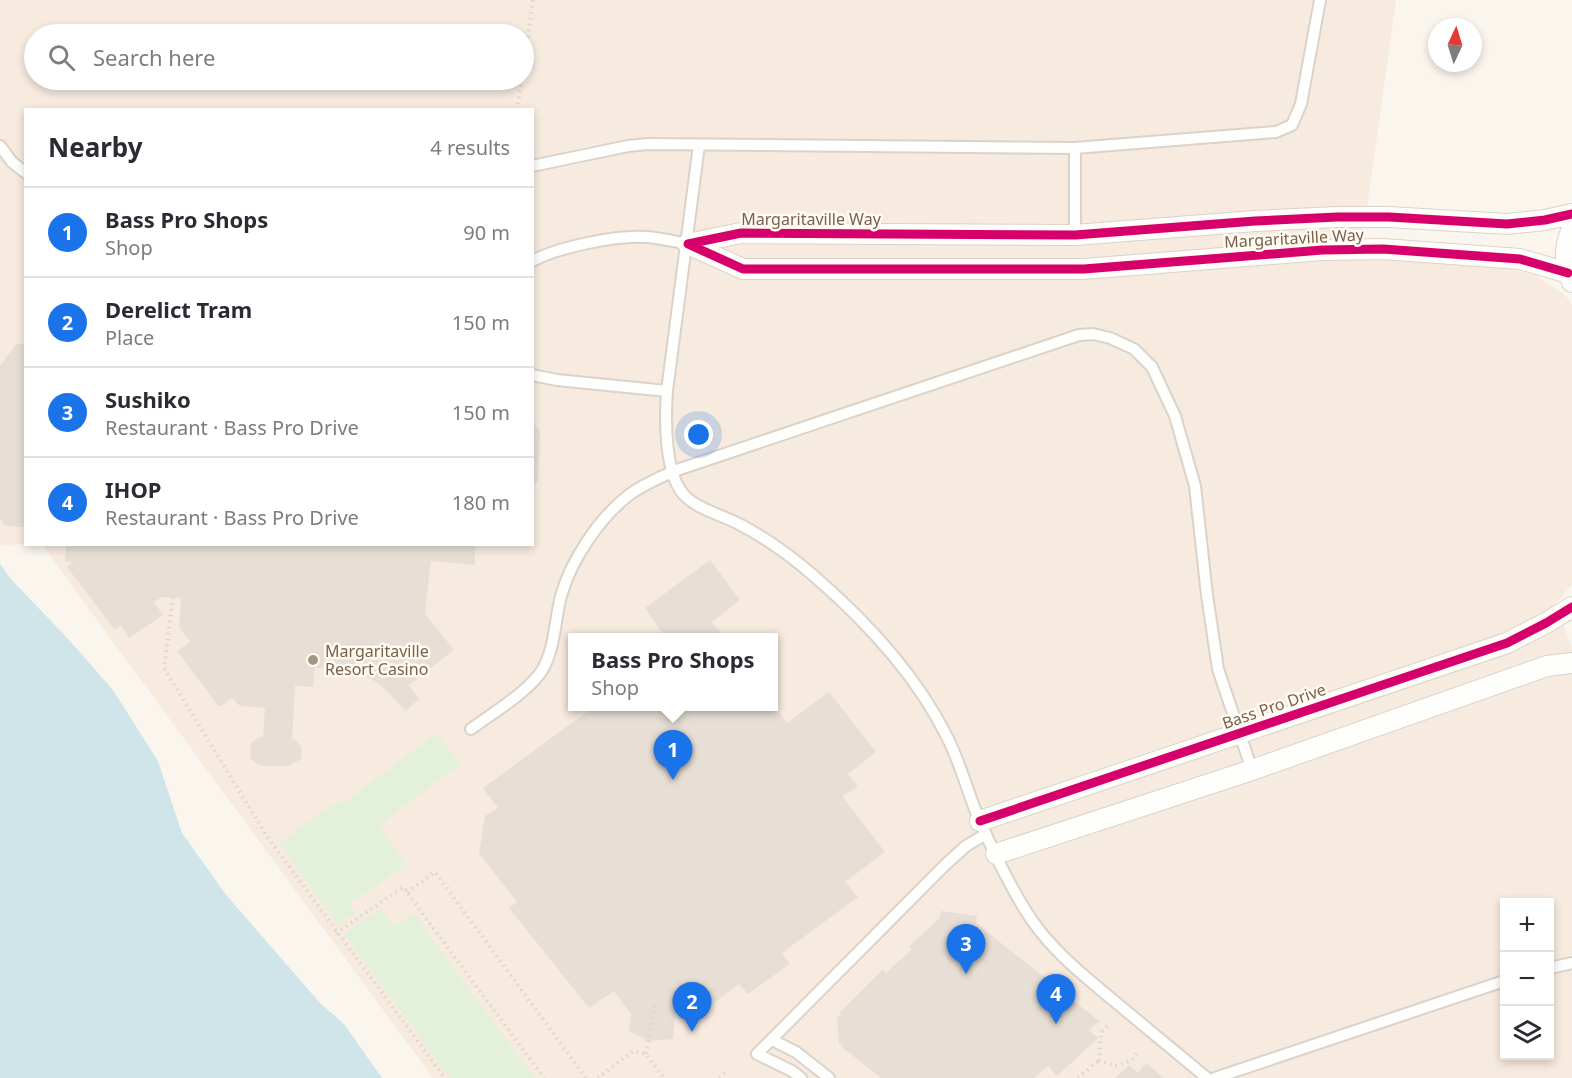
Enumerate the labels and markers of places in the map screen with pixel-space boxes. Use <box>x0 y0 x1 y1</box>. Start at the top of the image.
place label: Margaritaville Resort Casino <box>325 640 429 680</box>
marker: Margaritaville Resort Casino <box>306 653 320 667</box>
pin: 1 <box>654 730 692 780</box>
pin: 3 <box>946 924 986 974</box>
pin: 4 <box>1036 974 1076 1024</box>
pin: 2 <box>672 982 712 1032</box>

